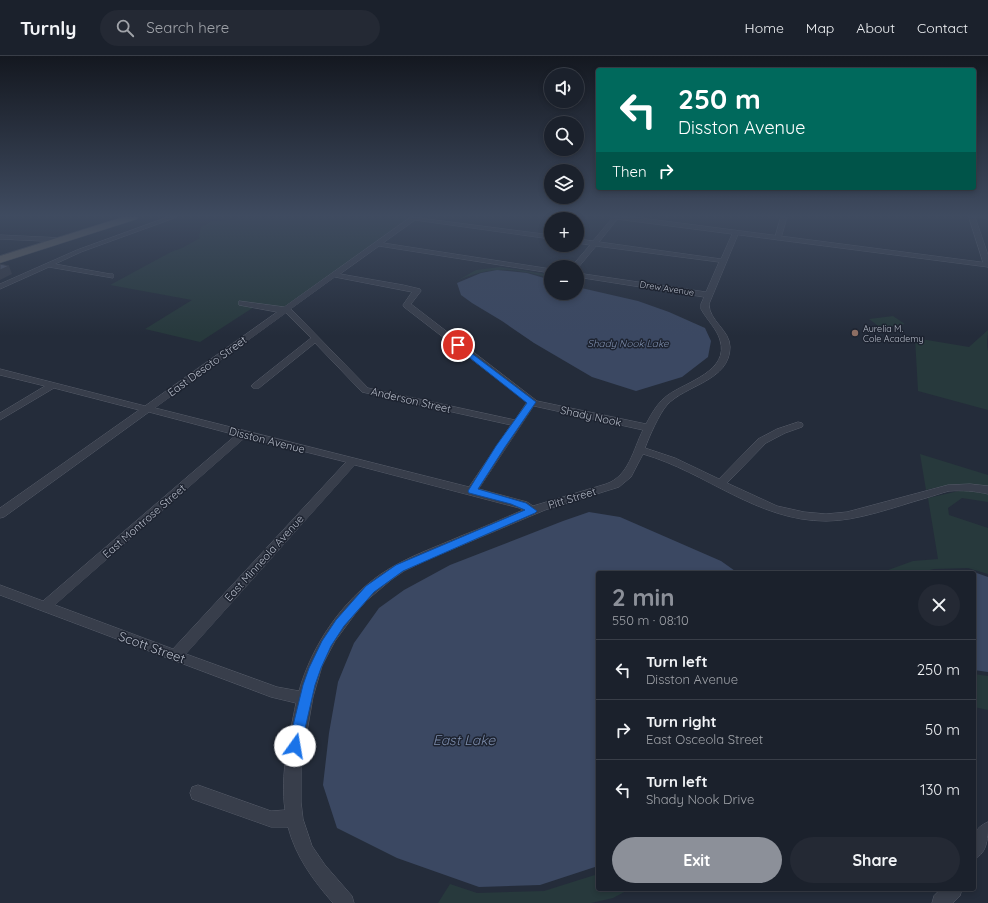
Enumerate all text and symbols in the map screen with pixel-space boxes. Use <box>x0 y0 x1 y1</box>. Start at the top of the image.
search box <box>100 10 380 46</box>
text: Turnly <box>20 16 76 40</box>
icon: search <box>114 17 136 39</box>
text: Search here <box>146 18 229 37</box>
text: Home <box>745 19 784 37</box>
text: Map <box>806 19 834 37</box>
text: About <box>856 19 895 37</box>
text: Contact <box>917 19 968 37</box>
map controls <box>544 68 584 300</box>
button: sound <box>544 68 584 108</box>
text: 250 m <box>678 81 761 116</box>
icon: left <box>612 84 664 136</box>
button: search <box>544 116 584 156</box>
text: Disston Avenue <box>678 116 805 139</box>
icon: right <box>655 160 677 182</box>
text: Then <box>612 162 647 181</box>
button: layers <box>544 164 584 204</box>
button: + <box>544 212 584 252</box>
button: − <box>544 260 584 300</box>
street label: Drew Avenue <box>639 278 695 298</box>
place label: Aurelia M. Cole Academy <box>863 323 924 344</box>
pin <box>441 328 475 362</box>
marker: Aurelia M. Cole Academy <box>850 328 860 338</box>
street label: East Desoto Street <box>165 332 249 399</box>
icon: arrive <box>447 334 469 356</box>
water label: Shady Nook Lake <box>587 337 669 350</box>
street label: Anderson Street <box>370 384 453 416</box>
street label: Shady Nook <box>559 403 623 429</box>
street label: Disston Avenue <box>228 424 306 456</box>
street label: East Montrose Street <box>100 481 189 561</box>
street label: Pitt Street <box>546 484 598 512</box>
street label: East Minneola Avenue <box>221 512 307 604</box>
text: 2 min <box>612 582 674 612</box>
button: close <box>918 584 960 626</box>
text: 550 m · 08:10 <box>612 612 689 628</box>
street label: Scott Street <box>116 628 188 666</box>
text: Turn left <box>646 652 708 671</box>
icon: left <box>612 659 634 681</box>
text: 250 m <box>917 660 960 679</box>
text: Disston Avenue <box>646 671 738 687</box>
text: Turn right <box>646 712 717 731</box>
icon: right <box>612 719 634 741</box>
text: 50 m <box>925 720 960 739</box>
position arrow <box>274 725 316 767</box>
water label: East Lake <box>433 731 496 749</box>
text: East Osceola Street <box>646 731 763 747</box>
text: Turn left <box>646 772 708 791</box>
icon: left <box>612 779 634 801</box>
text: 130 m <box>920 780 960 799</box>
text: Shady Nook Drive <box>646 791 754 807</box>
button: Exit <box>612 837 782 883</box>
button: Share <box>790 837 960 883</box>

